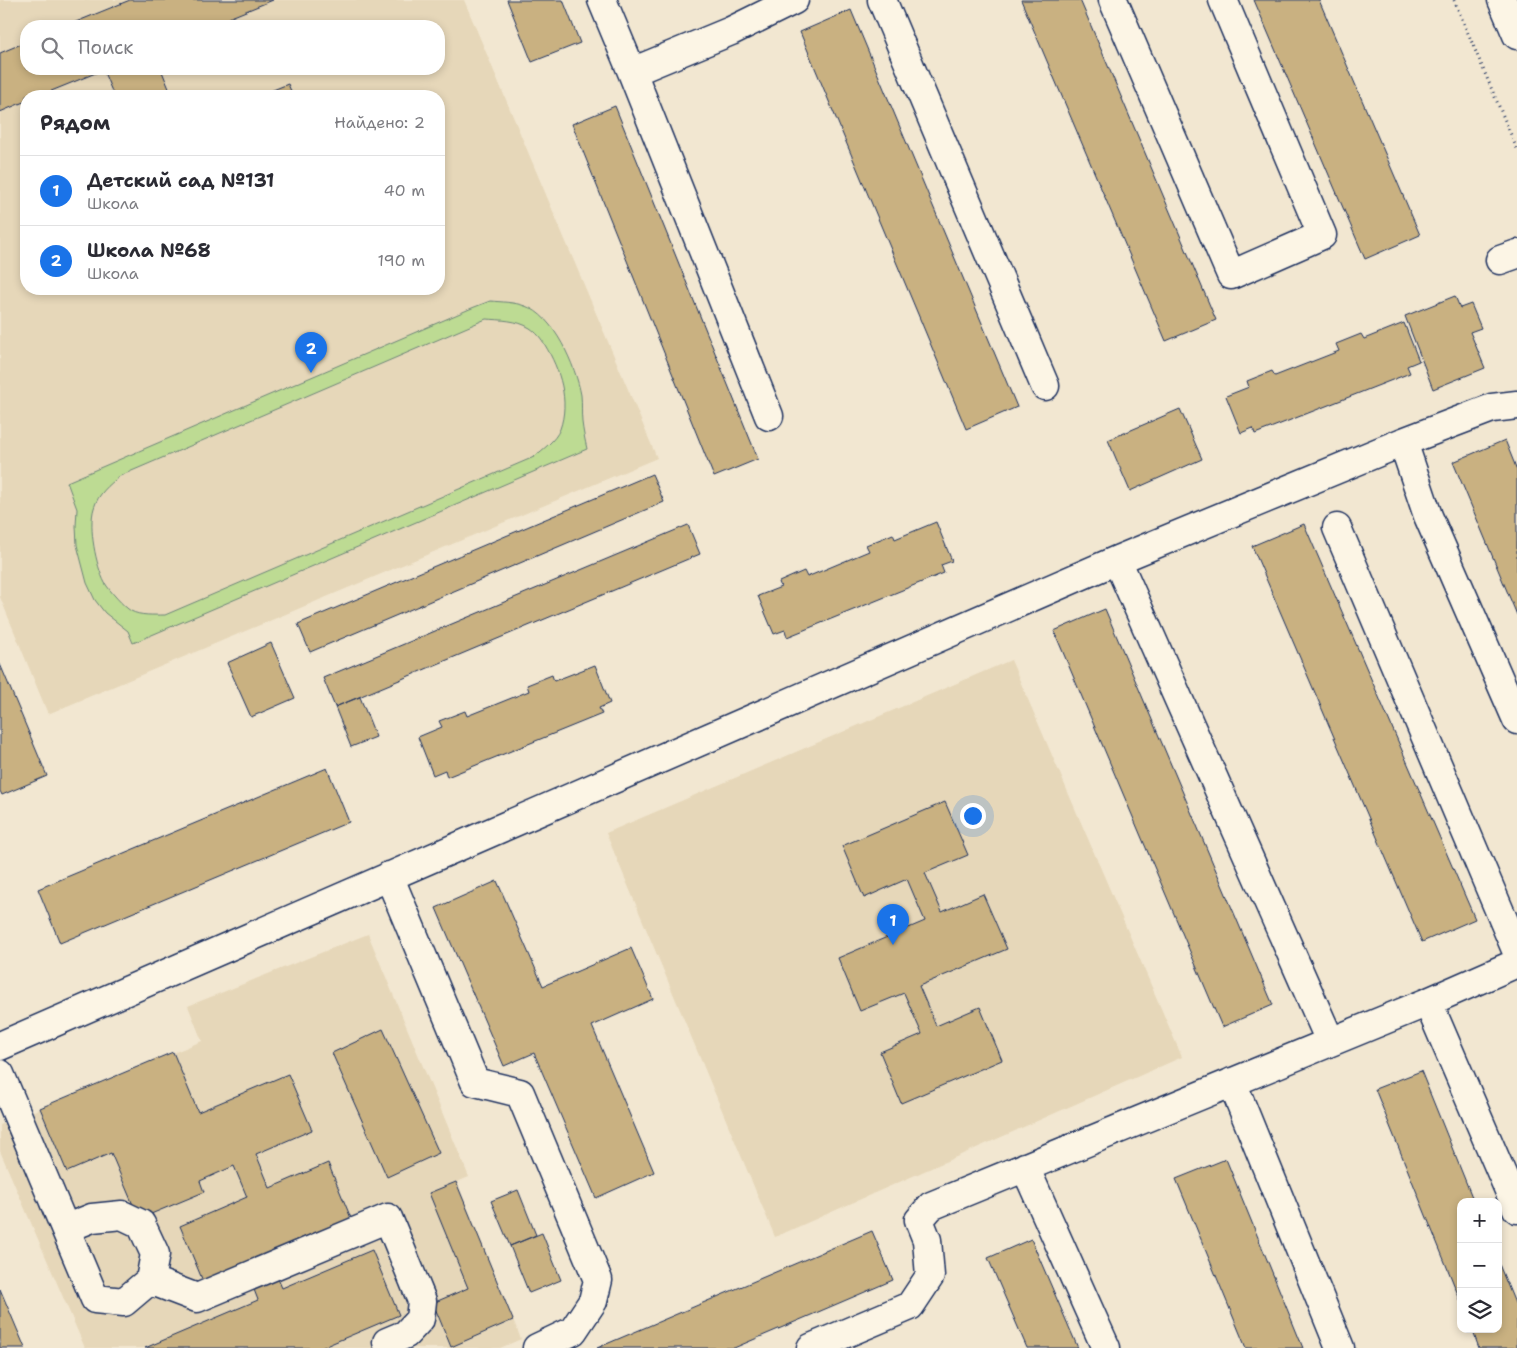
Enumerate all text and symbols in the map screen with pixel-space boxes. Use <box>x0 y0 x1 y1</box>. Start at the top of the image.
search box <box>20 20 445 75</box>
icon: search <box>38 34 66 62</box>
text: Поиск <box>78 35 133 60</box>
text: Рядом <box>40 109 110 137</box>
text: Найдено: 2 <box>334 112 425 133</box>
text: Детский сад №131 <box>87 168 274 193</box>
text: 1 <box>52 180 60 201</box>
text: 40 m <box>383 180 425 201</box>
text: Школа <box>87 193 139 214</box>
text: Школа №68 <box>87 238 211 263</box>
text: 2 <box>50 250 62 271</box>
text: 190 m <box>378 250 425 271</box>
text: Школа <box>87 263 139 284</box>
pin: 2 <box>295 332 327 373</box>
your location <box>960 803 986 829</box>
pin: 1 <box>877 904 909 945</box>
map controls <box>1457 1198 1502 1333</box>
button: + <box>1457 1198 1502 1243</box>
button: − <box>1457 1243 1502 1288</box>
button: layers <box>1457 1288 1502 1333</box>

